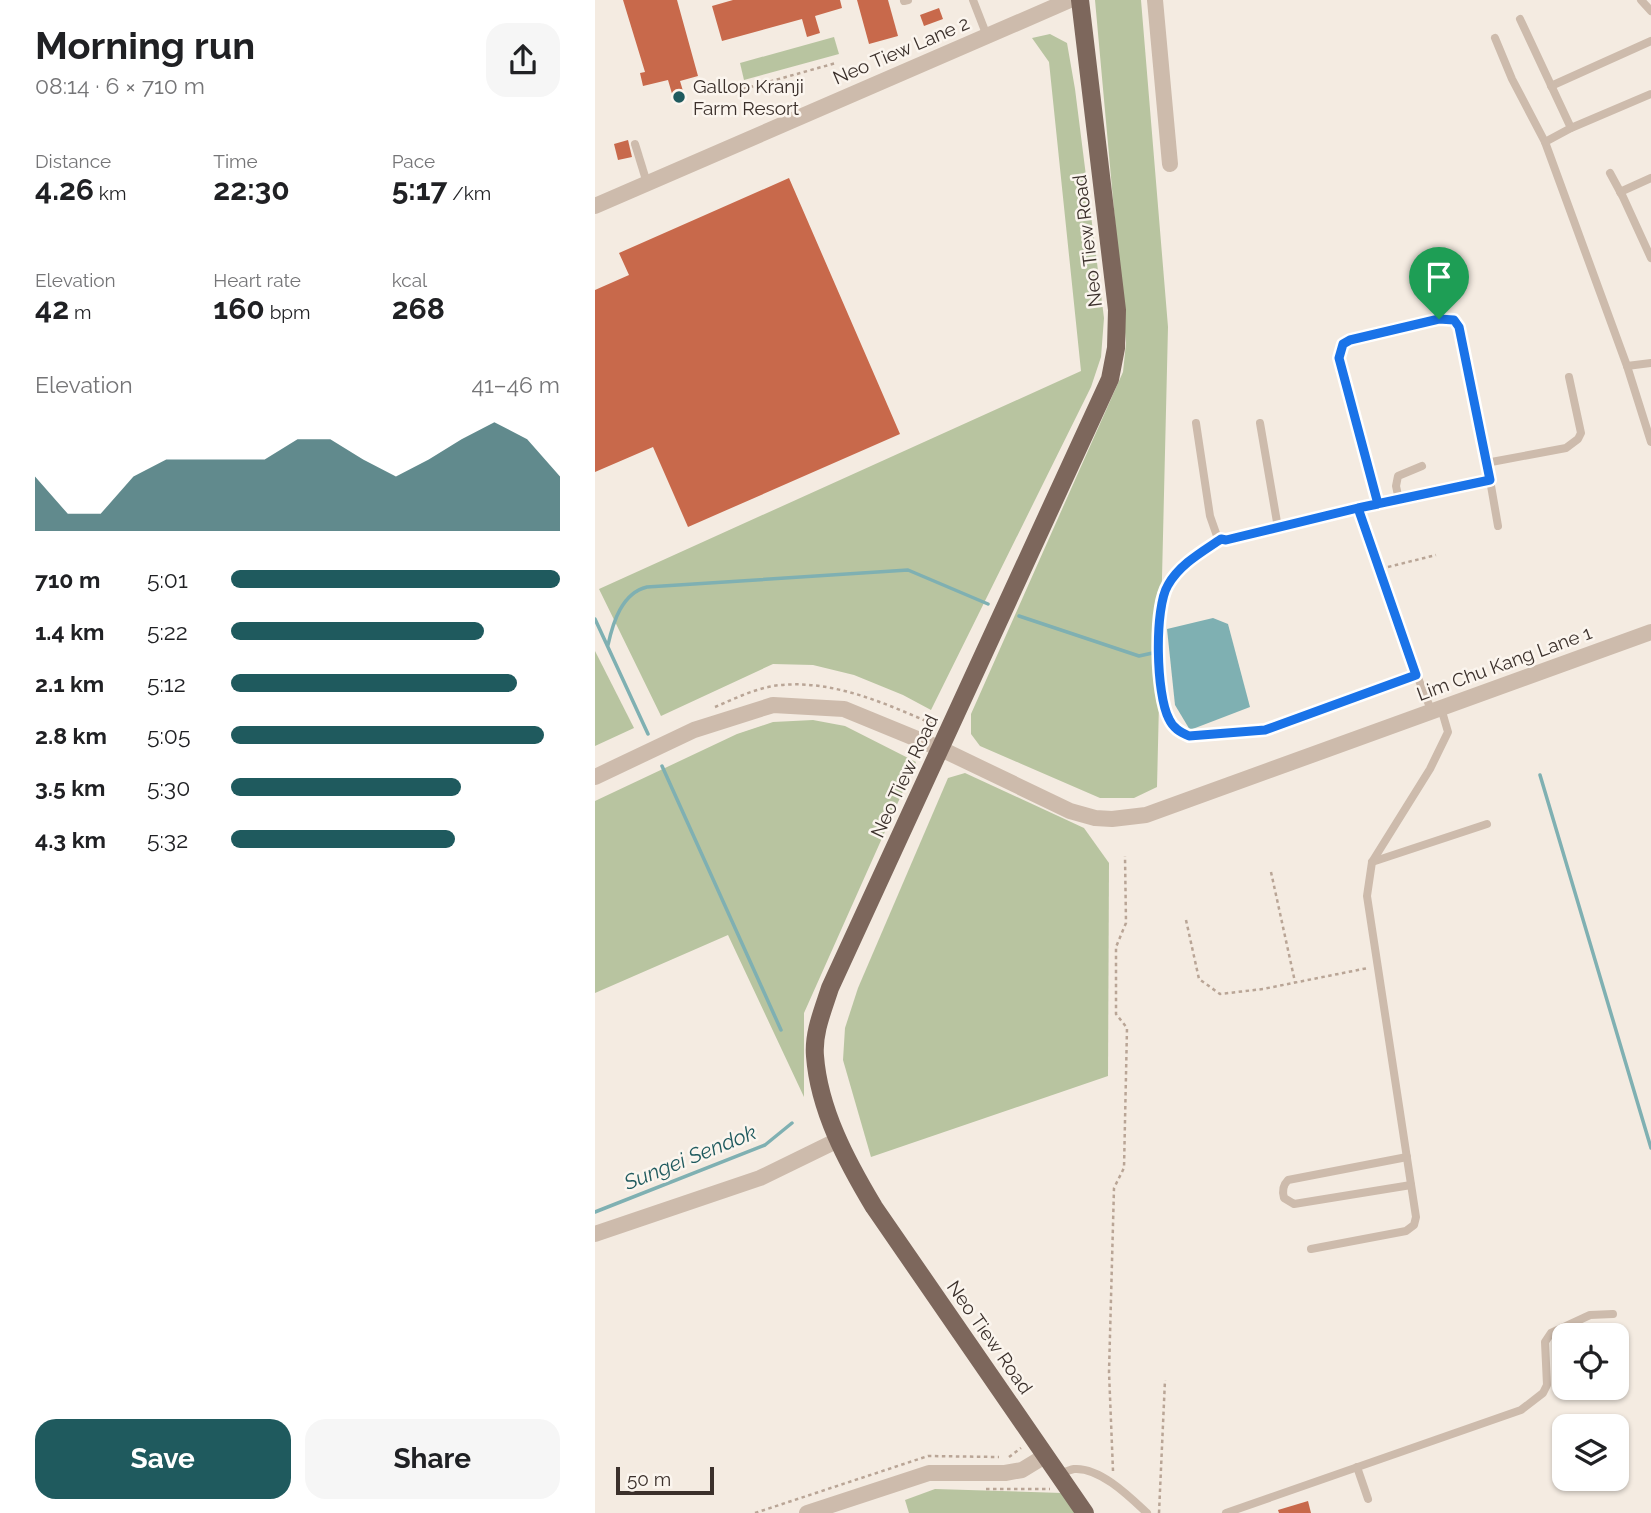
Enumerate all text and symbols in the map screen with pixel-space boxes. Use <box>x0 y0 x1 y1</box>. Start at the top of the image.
street label: Neo Tiew Lane 2 <box>829 11 973 89</box>
text: Morning run <box>35 23 255 68</box>
button: share <box>486 23 560 97</box>
text: 08:14 · 6 × 710 m <box>35 72 205 99</box>
place label: Gallop Kranji Farm Resort <box>693 75 804 119</box>
marker: Gallop Kranji Farm Resort <box>671 89 687 105</box>
text: Distance <box>35 150 111 172</box>
text: Time <box>213 150 258 172</box>
text: Pace <box>392 150 435 172</box>
text: 4.26 <box>35 172 94 207</box>
text: 22:30 <box>213 172 290 207</box>
text: 5:17 <box>392 172 447 207</box>
street label: Neo Tiew Road <box>1068 174 1106 308</box>
text: km <box>94 182 126 204</box>
text: /km <box>447 182 491 204</box>
pin <box>1409 247 1469 319</box>
icon: arrive <box>1420 258 1458 296</box>
text: Elevation <box>35 269 116 291</box>
text: Heart rate <box>213 269 301 291</box>
text: kcal <box>392 269 427 291</box>
text: 42 <box>35 291 69 326</box>
text: 160 <box>213 291 265 326</box>
text: 268 <box>392 291 445 326</box>
text: m <box>69 301 91 323</box>
text: bpm <box>265 301 311 323</box>
text: Elevation <box>35 371 133 398</box>
text: 41–46 m <box>471 371 560 398</box>
text: 710 m <box>35 566 100 593</box>
text: 5:01 <box>147 566 188 593</box>
text: 1.4 km <box>35 618 104 645</box>
text: 5:22 <box>147 618 188 645</box>
street label: Lim Chu Kang Lane 1 <box>1413 621 1595 705</box>
text: 2.1 km <box>35 670 104 697</box>
text: 5:12 <box>147 670 186 697</box>
street label: Neo Tiew Road <box>866 711 942 841</box>
text: 2.8 km <box>35 722 107 749</box>
text: 5:05 <box>147 722 190 749</box>
text: 3.5 km <box>35 774 106 801</box>
text: 5:30 <box>147 774 190 801</box>
text: 4.3 km <box>35 826 106 853</box>
text: 5:32 <box>147 826 188 853</box>
water label: Sungei Sendok <box>619 1119 760 1195</box>
street label: Neo Tiew Road <box>943 1276 1037 1398</box>
map controls <box>1552 1323 1629 1491</box>
button: locate <box>1552 1323 1629 1400</box>
button: layers <box>1552 1414 1629 1491</box>
button: Save <box>35 1419 291 1499</box>
button: Share <box>305 1419 560 1499</box>
scale bar <box>616 1464 714 1496</box>
text: 50 m <box>627 1468 671 1490</box>

